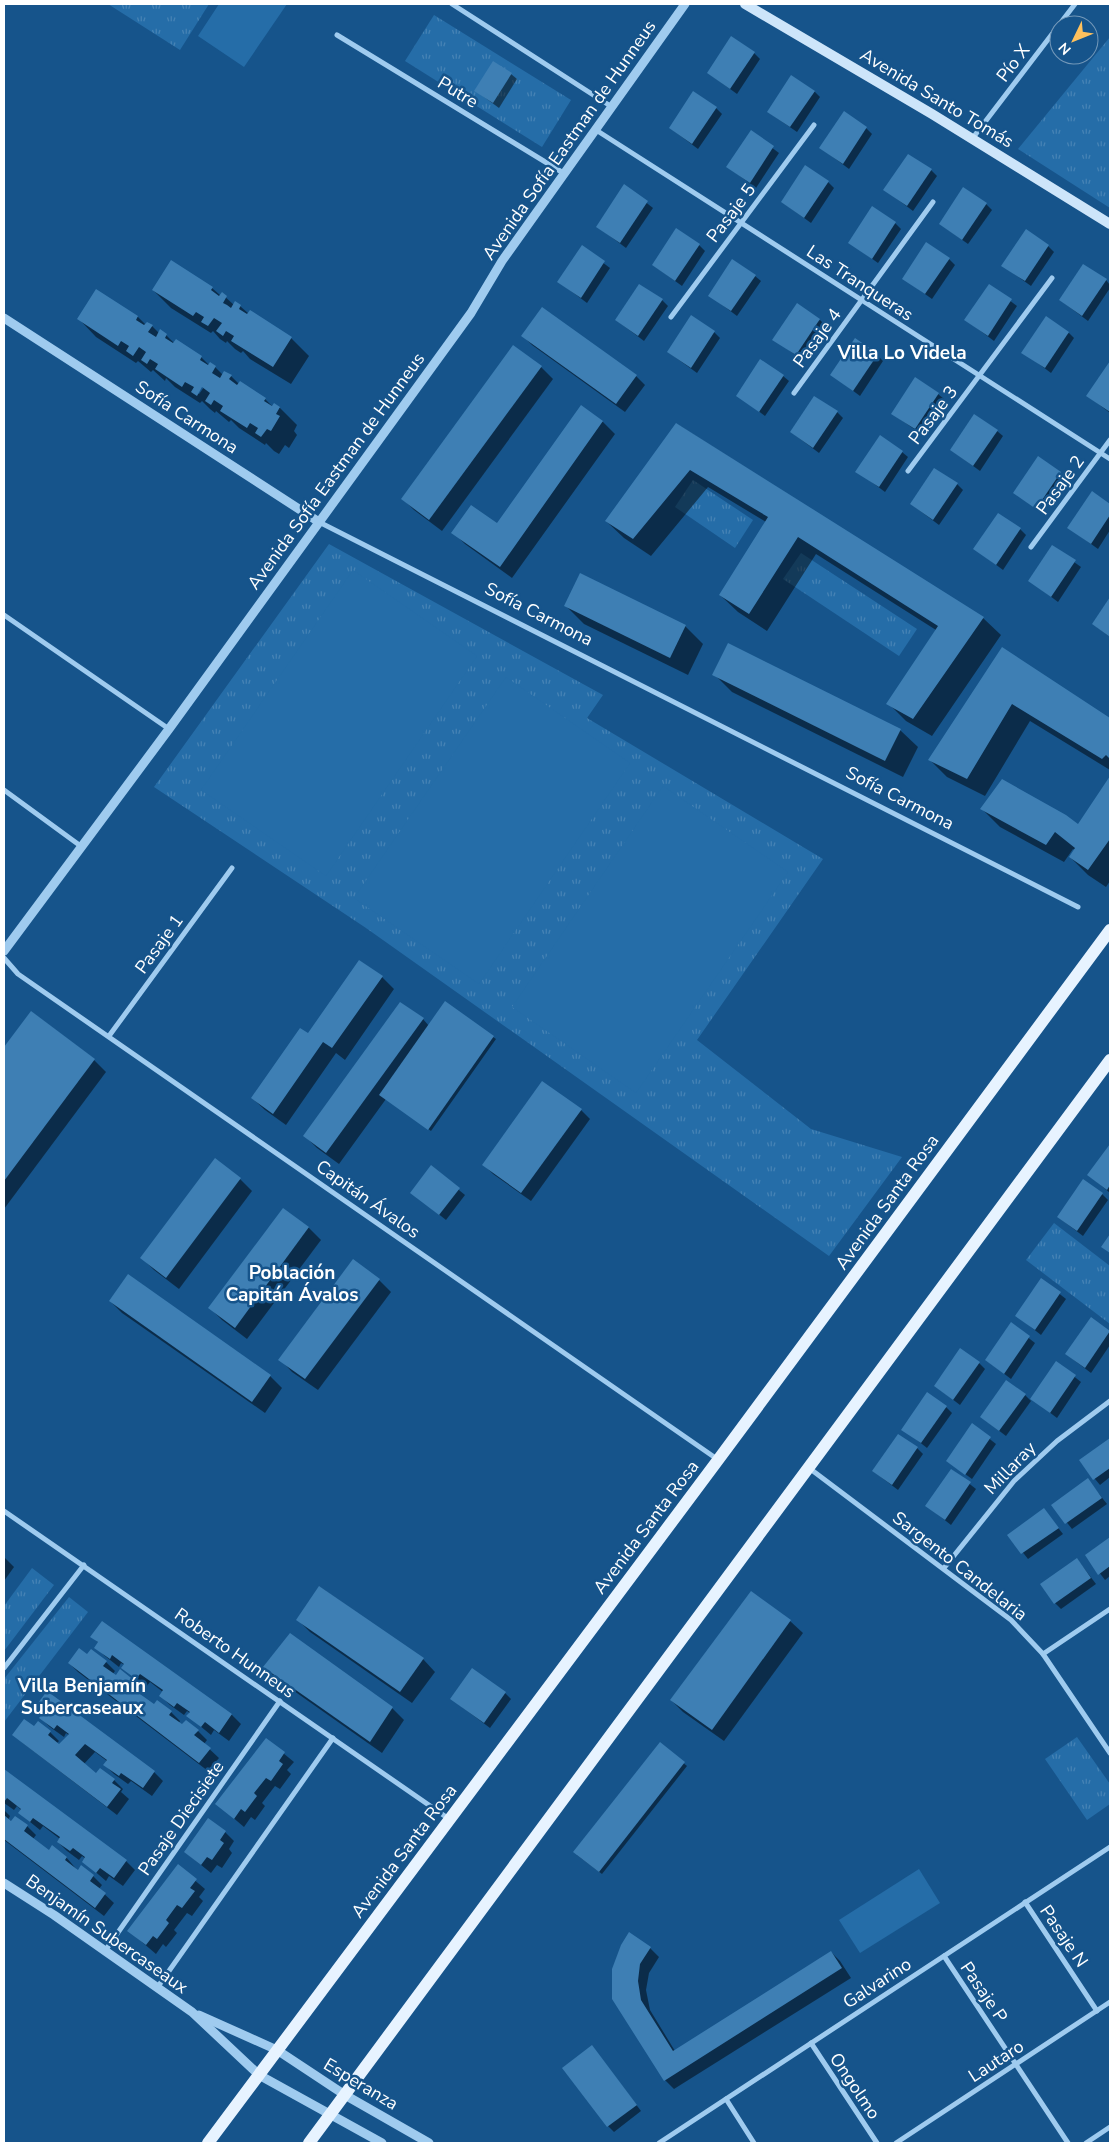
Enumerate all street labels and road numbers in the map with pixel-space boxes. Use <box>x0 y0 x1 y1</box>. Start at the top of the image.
street label: Avenida Sofía Eastman de Hunneus <box>477 15 661 265</box>
street label: Pío X <box>991 39 1035 87</box>
street label: Avenida Santo Tomás <box>856 43 1018 153</box>
street label: Putre <box>433 70 483 114</box>
street label: Pasaje 5 <box>701 179 761 247</box>
street label: Las Tranqueras <box>802 239 918 327</box>
street label: Pasaje 4 <box>787 303 847 373</box>
street label: Avenida Sofía Eastman de Hunneus <box>242 348 430 594</box>
street label: Sofía Carmona <box>131 375 243 459</box>
street label: Pasaje 3 <box>903 381 963 449</box>
street label: Pasaje 2 <box>1030 450 1090 520</box>
street label: Sofía Carmona <box>481 576 597 652</box>
street label: Sofía Carmona <box>842 760 958 836</box>
street label: Pasaje 1 <box>129 909 189 979</box>
street label: Avenida Santa Rosa <box>830 1130 944 1274</box>
street label: Capitán Ávalos <box>311 1154 425 1244</box>
street label: Millaray <box>979 1436 1042 1500</box>
street label: Avenida Santa Rosa <box>588 1455 704 1599</box>
street label: Sargento Candelaria <box>888 1506 1032 1626</box>
street label: Roberto Hunneus <box>170 1602 300 1704</box>
street label: Pasaje Diecisiete <box>132 1756 230 1880</box>
street label: Avenida Santa Rosa <box>346 1779 462 1923</box>
street label: Benjamín Subercaseaux <box>21 1869 193 1999</box>
street label: Pasaje N <box>1034 1900 1094 1972</box>
street label: Galvarino <box>838 1952 916 2014</box>
street label: Pasaje P <box>955 1957 1013 2027</box>
street label: Lautaro <box>964 2034 1028 2088</box>
street label: Ongolmo <box>824 2048 886 2124</box>
street label: Esperanza <box>319 2052 403 2116</box>

